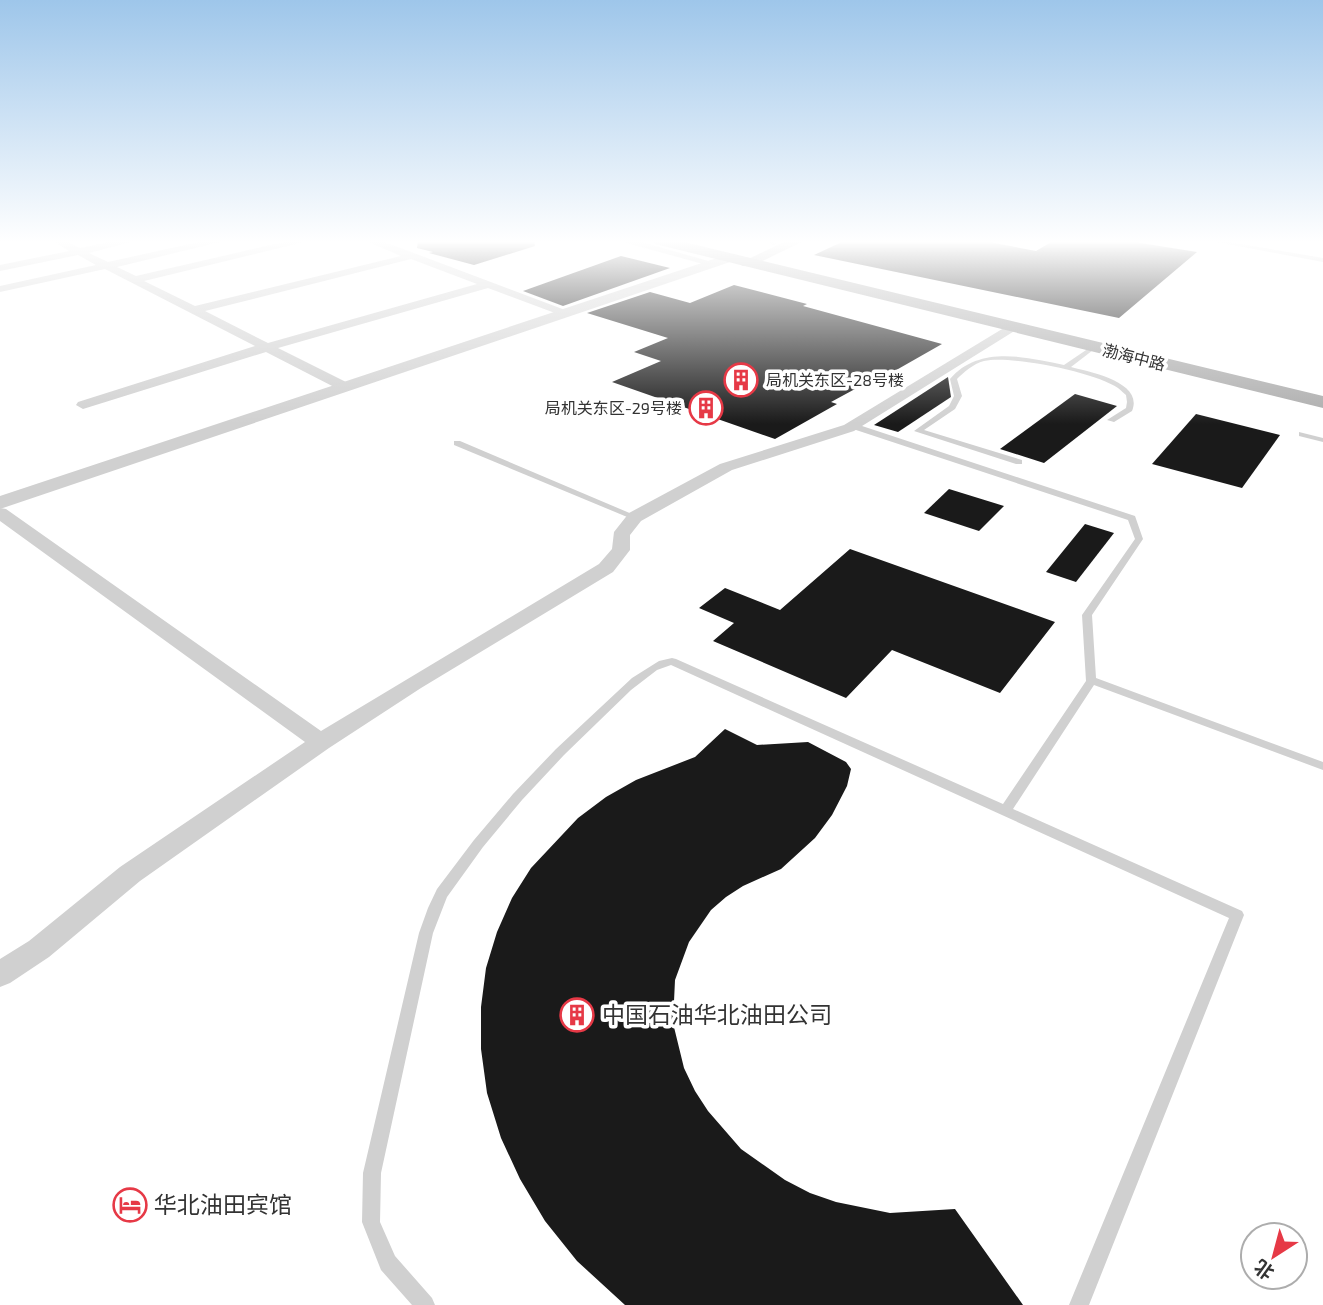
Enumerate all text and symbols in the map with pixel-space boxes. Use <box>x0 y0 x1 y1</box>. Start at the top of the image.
street label: 渤海中路 <box>1101 340 1167 373</box>
building icon: 局机关东区-28号楼 <box>722 361 760 399</box>
place label: 局机关东区-28号楼 <box>766 370 904 389</box>
building icon: 局机关东区-29号楼 <box>687 389 725 427</box>
place label: 局机关东区-29号楼 <box>545 398 682 417</box>
building icon: 中国石油华北油田公司 <box>558 996 596 1034</box>
place label: 中国石油华北油田公司 <box>602 1000 832 1028</box>
hotel icon: 华北油田宾馆 <box>111 1186 149 1224</box>
place label: 华北油田宾馆 <box>154 1190 292 1218</box>
north arrow <box>1239 1221 1309 1291</box>
text: 北 <box>1249 1255 1278 1285</box>

